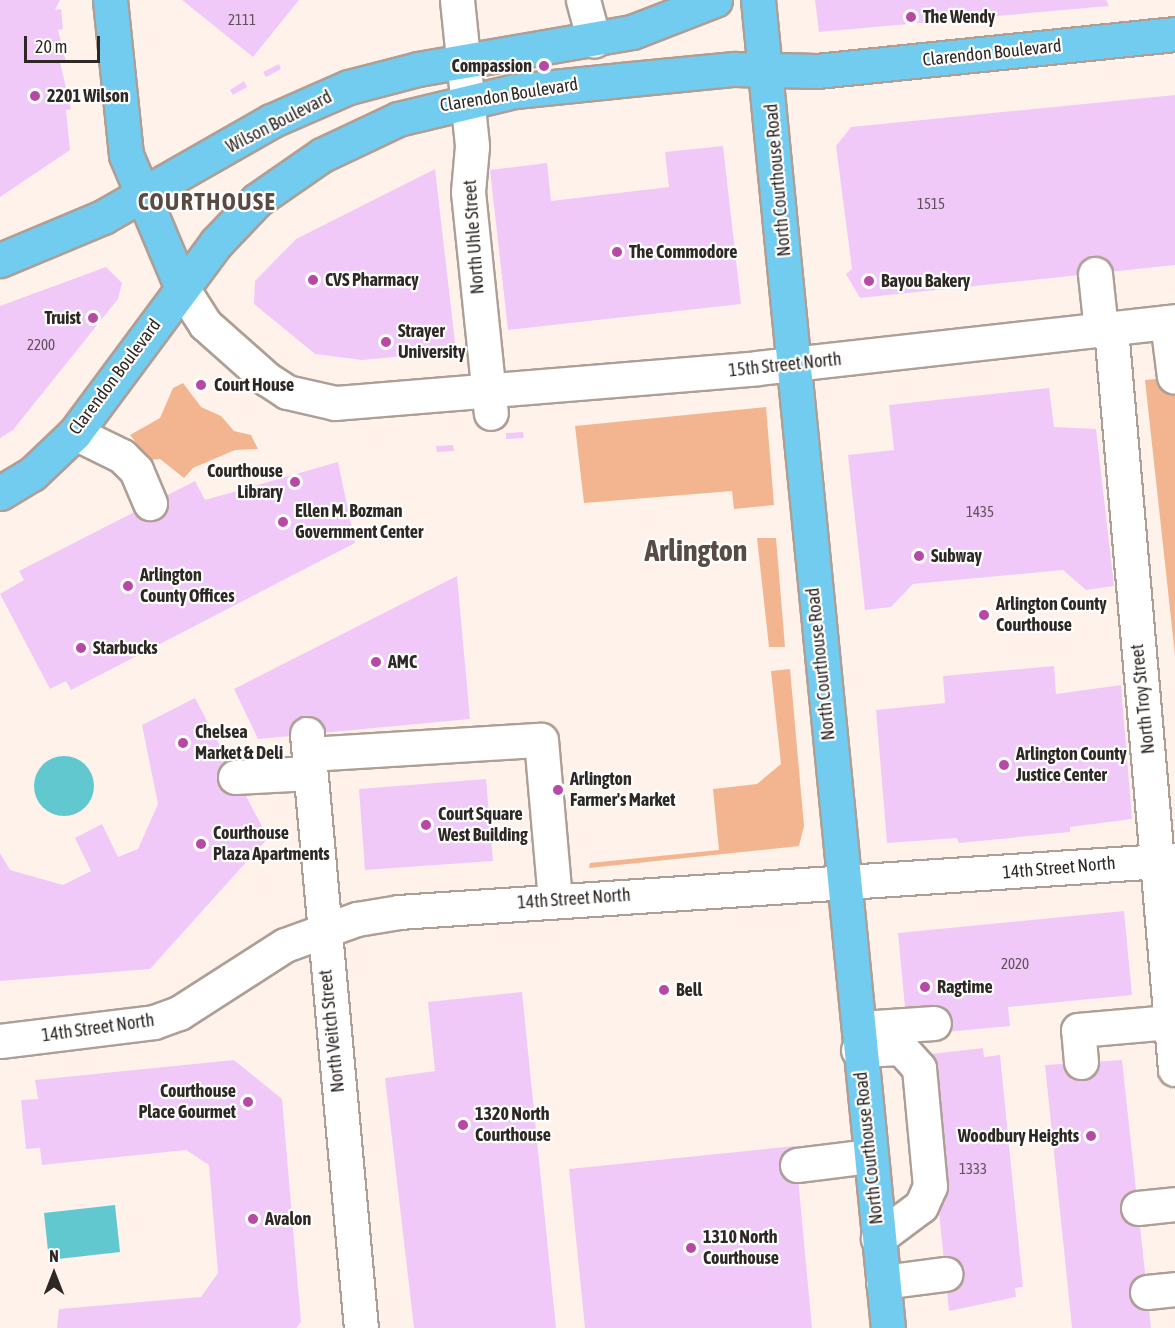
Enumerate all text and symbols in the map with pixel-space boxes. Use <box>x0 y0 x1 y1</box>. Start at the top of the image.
place label: The Wendy <box>923 6 995 28</box>
marker: The Wendy <box>904 10 918 24</box>
house number: 2111 <box>228 11 256 29</box>
scale bar <box>27 24 104 62</box>
street label: Clarendon Boulevard <box>922 35 1062 71</box>
text: 20 m <box>35 36 67 57</box>
place label: Compassion <box>452 55 532 77</box>
marker: Compassion <box>537 59 551 73</box>
street label: Clarendon Boulevard <box>438 73 580 117</box>
place label: 2201 Wilson <box>47 85 129 107</box>
street label: Wilson Boulevard <box>223 86 335 158</box>
marker: 2201 Wilson <box>28 89 42 103</box>
street label: North Courthouse Road <box>761 103 795 257</box>
street label: North Uhle Street <box>459 179 489 295</box>
district label: COURTHOUSE <box>138 188 276 216</box>
house number: 1515 <box>917 195 945 213</box>
place label: The Commodore <box>629 241 737 263</box>
marker: The Commodore <box>610 245 624 259</box>
place label: CVS Pharmacy <box>325 269 419 291</box>
place label: Bayou Bakery <box>881 270 970 292</box>
marker: CVS Pharmacy <box>306 273 320 287</box>
marker: Bayou Bakery <box>862 274 876 288</box>
place label: Truist <box>44 307 81 329</box>
marker: Truist <box>86 311 100 325</box>
street label: Clarendon Boulevard <box>64 315 166 439</box>
place label: Strayer University <box>398 321 465 364</box>
marker: Strayer University <box>379 335 393 349</box>
house number: 2200 <box>27 336 55 354</box>
street label: 15th Street North <box>727 348 843 382</box>
place label: Court House <box>214 374 294 396</box>
marker: Court House <box>192 376 210 394</box>
place label: Courthouse Library <box>207 461 283 504</box>
marker: Courthouse Library <box>288 475 302 489</box>
place label: Ellen M. Bozman Government Center <box>295 501 423 544</box>
house number: 1435 <box>966 503 994 521</box>
marker: Ellen M. Bozman Government Center <box>276 515 290 529</box>
district label: Arlington <box>645 532 747 568</box>
place label: Subway <box>931 545 982 567</box>
marker: Subway <box>912 549 926 563</box>
place label: Arlington County Offices <box>140 565 235 608</box>
marker: Arlington County Offices <box>121 579 135 593</box>
street label: North Courthouse Road <box>802 587 840 741</box>
place label: Arlington County Courthouse <box>996 594 1107 636</box>
marker: Arlington County Courthouse <box>977 608 991 622</box>
place label: Starbucks <box>93 637 158 659</box>
marker: Starbucks <box>74 641 88 655</box>
street label: North Troy Street <box>1126 643 1160 755</box>
place label: AMC <box>388 651 417 673</box>
marker: AMC <box>369 655 383 669</box>
place label: Chelsea Market & Deli <box>195 722 283 764</box>
marker: Chelsea Market & Deli <box>176 736 190 750</box>
place label: Arlington County Justice Center <box>1016 744 1127 786</box>
marker: Arlington County Justice Center <box>997 758 1011 772</box>
place label: Arlington Farmer's Market <box>570 769 675 812</box>
marker: Arlington Farmer's Market <box>551 783 565 797</box>
place label: Court Square West Building <box>438 804 528 846</box>
marker: Court Square West Building <box>419 818 433 832</box>
place label: Courthouse Plaza Apartments <box>213 823 330 866</box>
marker: Courthouse Plaza Apartments <box>194 837 208 851</box>
street label: 14th Street North <box>1002 852 1116 884</box>
street label: 14th Street North <box>517 884 631 914</box>
house number: 2020 <box>1001 955 1029 973</box>
street label: North Veitch Street <box>315 968 349 1094</box>
place label: Ragtime <box>937 976 993 998</box>
place label: Bell <box>676 979 702 1001</box>
marker: Ragtime <box>918 980 932 994</box>
marker: Bell <box>657 983 671 997</box>
street label: 14th Street North <box>40 1009 156 1047</box>
street label: North Courthouse Road <box>850 1071 888 1225</box>
place label: Courthouse Place Gourmet <box>138 1081 236 1124</box>
marker: Courthouse Place Gourmet <box>241 1095 255 1109</box>
place label: 1320 North Courthouse <box>475 1104 551 1146</box>
marker: 1320 North Courthouse <box>456 1118 470 1132</box>
place label: Woodbury Heights <box>958 1125 1079 1147</box>
marker: Woodbury Heights <box>1084 1129 1098 1143</box>
house number: 1333 <box>959 1160 987 1178</box>
place label: Avalon <box>265 1208 311 1230</box>
marker: Avalon <box>246 1212 260 1226</box>
place label: 1310 North Courthouse <box>703 1227 779 1270</box>
marker: 1310 North Courthouse <box>684 1241 698 1255</box>
north arrow <box>24 1244 84 1304</box>
text: N <box>49 1247 59 1265</box>

